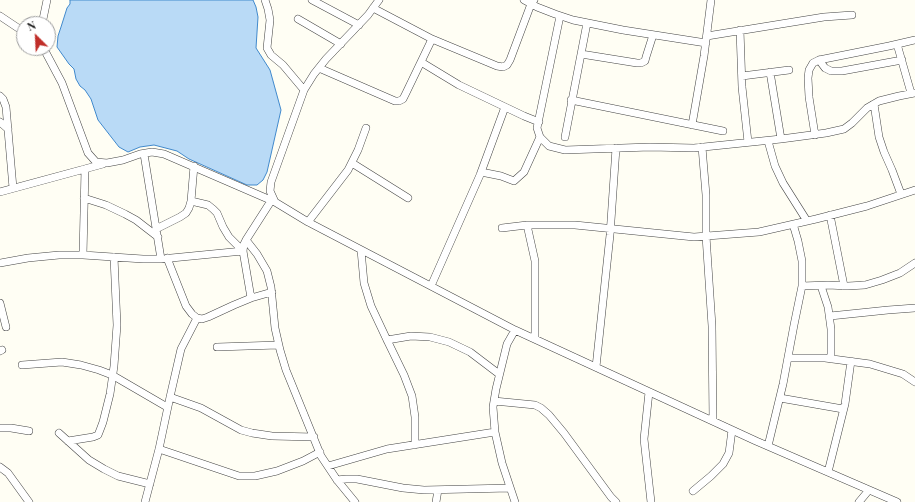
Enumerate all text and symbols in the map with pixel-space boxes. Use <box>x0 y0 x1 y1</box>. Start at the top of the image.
north arrow <box>16 16 56 56</box>
text: N <box>25 17 38 34</box>

